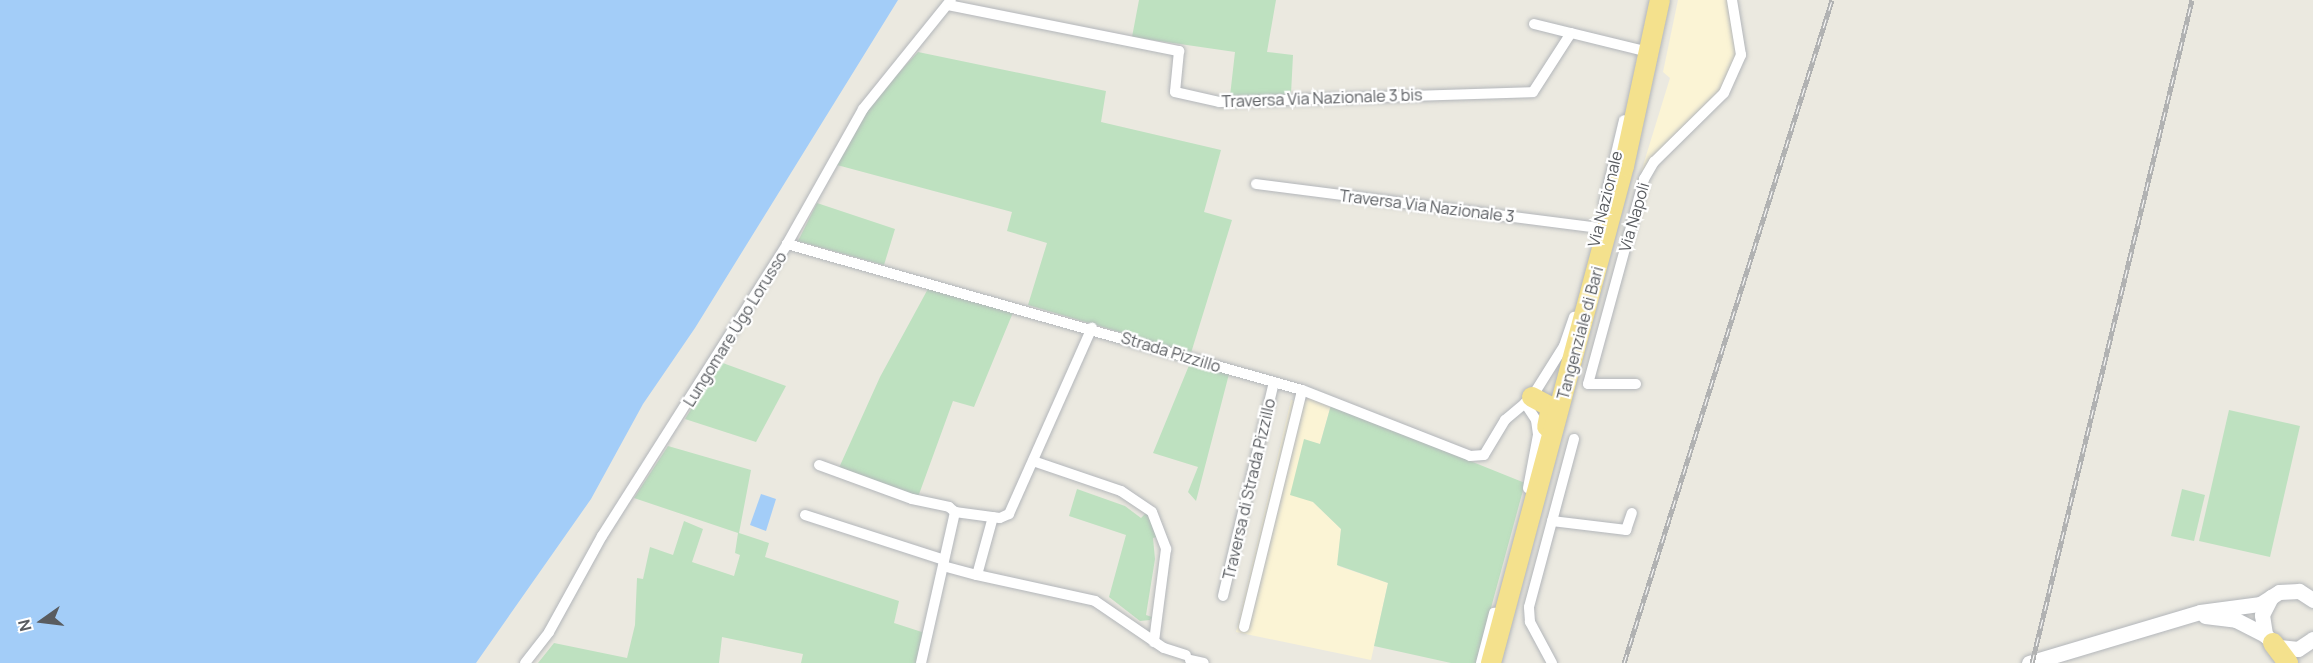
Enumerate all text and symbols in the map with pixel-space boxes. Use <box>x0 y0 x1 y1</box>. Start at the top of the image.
street label: Traversa Via Nazionale 3 bis <box>1221 85 1423 111</box>
street label: Via Nazionale <box>1584 149 1626 249</box>
street label: Via Napoli <box>1615 180 1653 254</box>
street label: Traversa Via Nazionale 3 <box>1338 186 1516 226</box>
street label: Lungomare Ugo Lorusso <box>679 248 791 410</box>
street label: Tangenziale di Bari <box>1553 264 1607 402</box>
street label: Strada Pizzillo <box>1119 328 1223 376</box>
street label: Traversa di Strada Pizzillo <box>1219 396 1279 582</box>
north arrow <box>12 591 72 651</box>
text: N <box>12 617 37 634</box>

